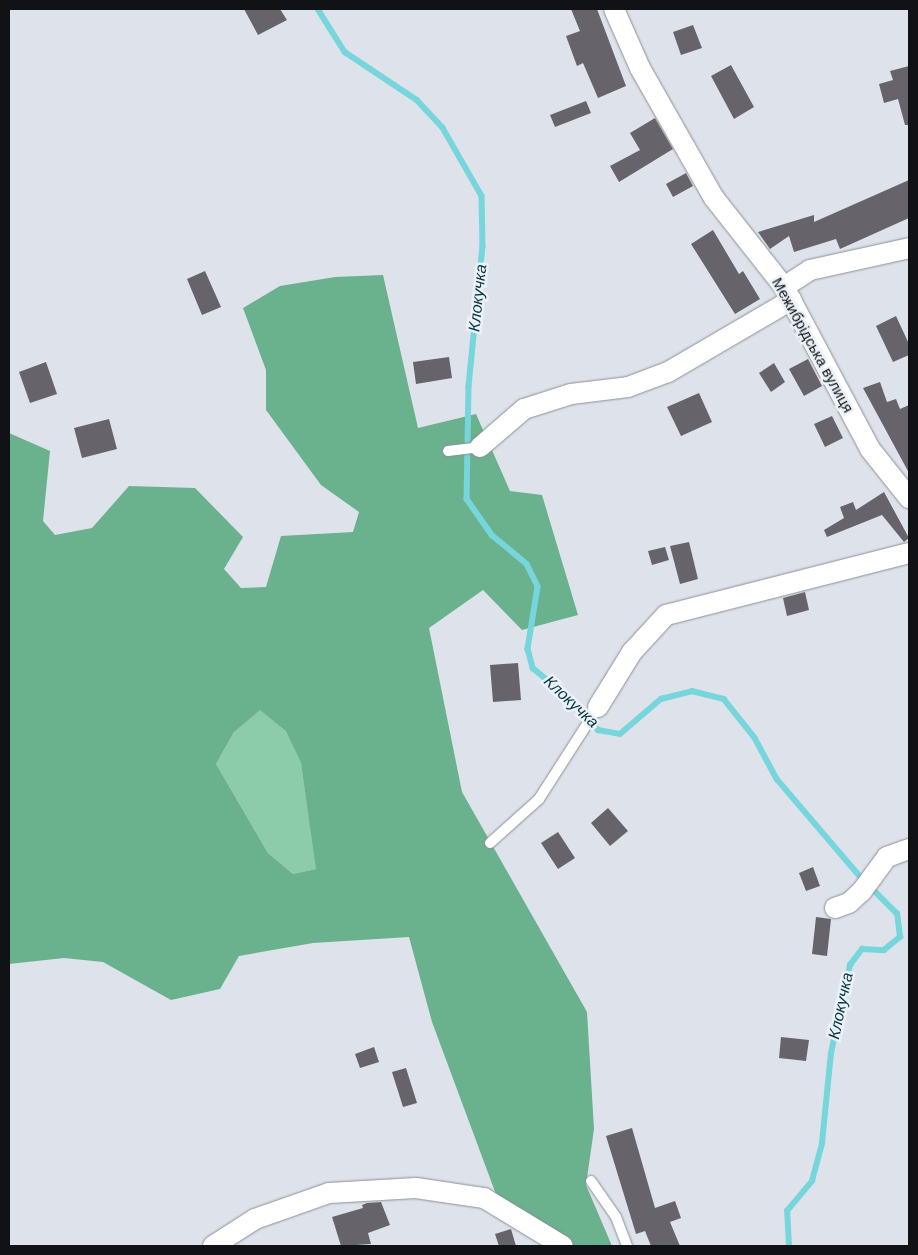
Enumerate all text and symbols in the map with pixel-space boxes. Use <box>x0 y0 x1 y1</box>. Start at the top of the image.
water label: Клокучка <box>465 263 491 333</box>
street label: Межибрідська вулиця <box>768 274 858 416</box>
water label: Клокучка <box>540 672 602 732</box>
water label: Клокучка <box>825 971 857 1041</box>

